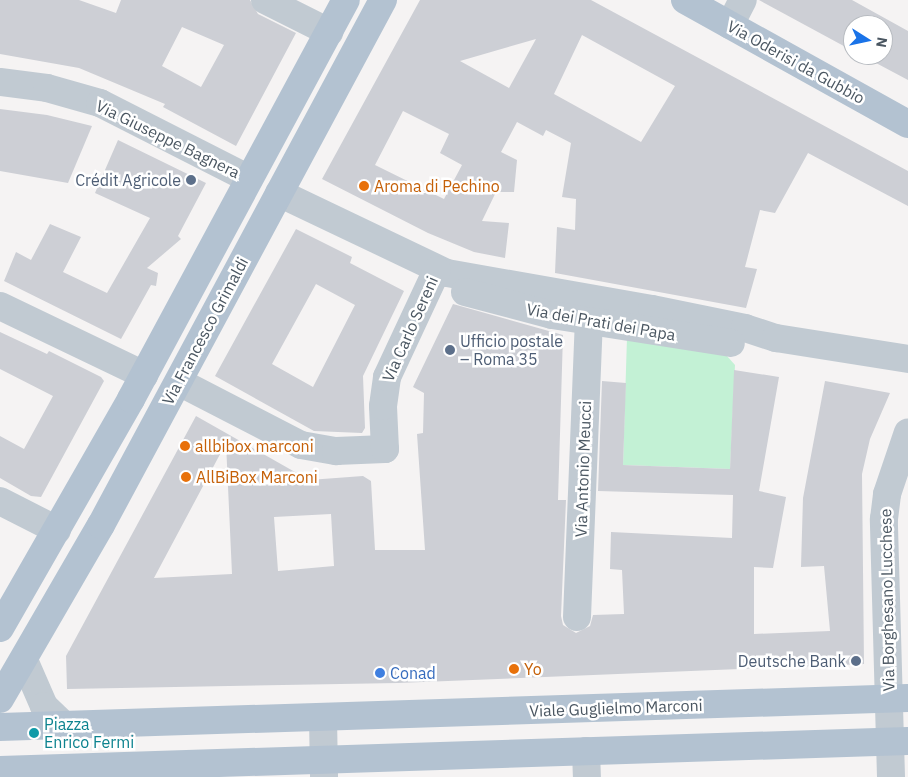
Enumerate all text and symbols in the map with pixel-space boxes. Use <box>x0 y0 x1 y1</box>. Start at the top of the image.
north arrow <box>843 15 893 65</box>
street label: Via Oderisi da Gubbio <box>724 16 868 108</box>
text: N <box>872 36 892 49</box>
street label: Via Giuseppe Bagnera <box>93 96 243 182</box>
place label: Crédit Agricole <box>75 170 181 190</box>
marker: Crédit Agricole <box>185 174 197 186</box>
place label: Aroma di Pechino <box>374 176 500 196</box>
marker: Aroma di Pechino <box>358 180 370 192</box>
street label: Via Francesco Grimaldi <box>158 254 252 408</box>
street label: Via Carlo Sereni <box>378 273 442 385</box>
street label: Via dei Prati dei Papa <box>525 299 677 345</box>
place label: Ufficio postale – Roma 35 <box>460 331 563 369</box>
marker: Ufficio postale – Roma 35 <box>444 344 456 356</box>
street label: Via Antonio Meucci <box>571 400 595 538</box>
place label: allbibox marconi <box>195 436 314 456</box>
marker: allbibox marconi <box>179 440 191 452</box>
place label: AllBiBox Marconi <box>196 467 318 487</box>
marker: AllBiBox Marconi <box>180 471 192 483</box>
street label: Via Borghesano Lucchese <box>876 508 898 692</box>
place label: Deutsche Bank <box>738 651 846 671</box>
marker: Deutsche Bank <box>850 655 862 667</box>
place label: Yo <box>524 659 542 679</box>
place label: Conad <box>390 663 436 683</box>
marker: Yo <box>508 663 520 675</box>
marker: Conad <box>374 667 386 679</box>
street label: Viale Guglielmo Marconi <box>529 695 703 721</box>
place label: Piazza Enrico Fermi <box>44 714 134 752</box>
marker: Piazza Enrico Fermi <box>28 727 40 739</box>

